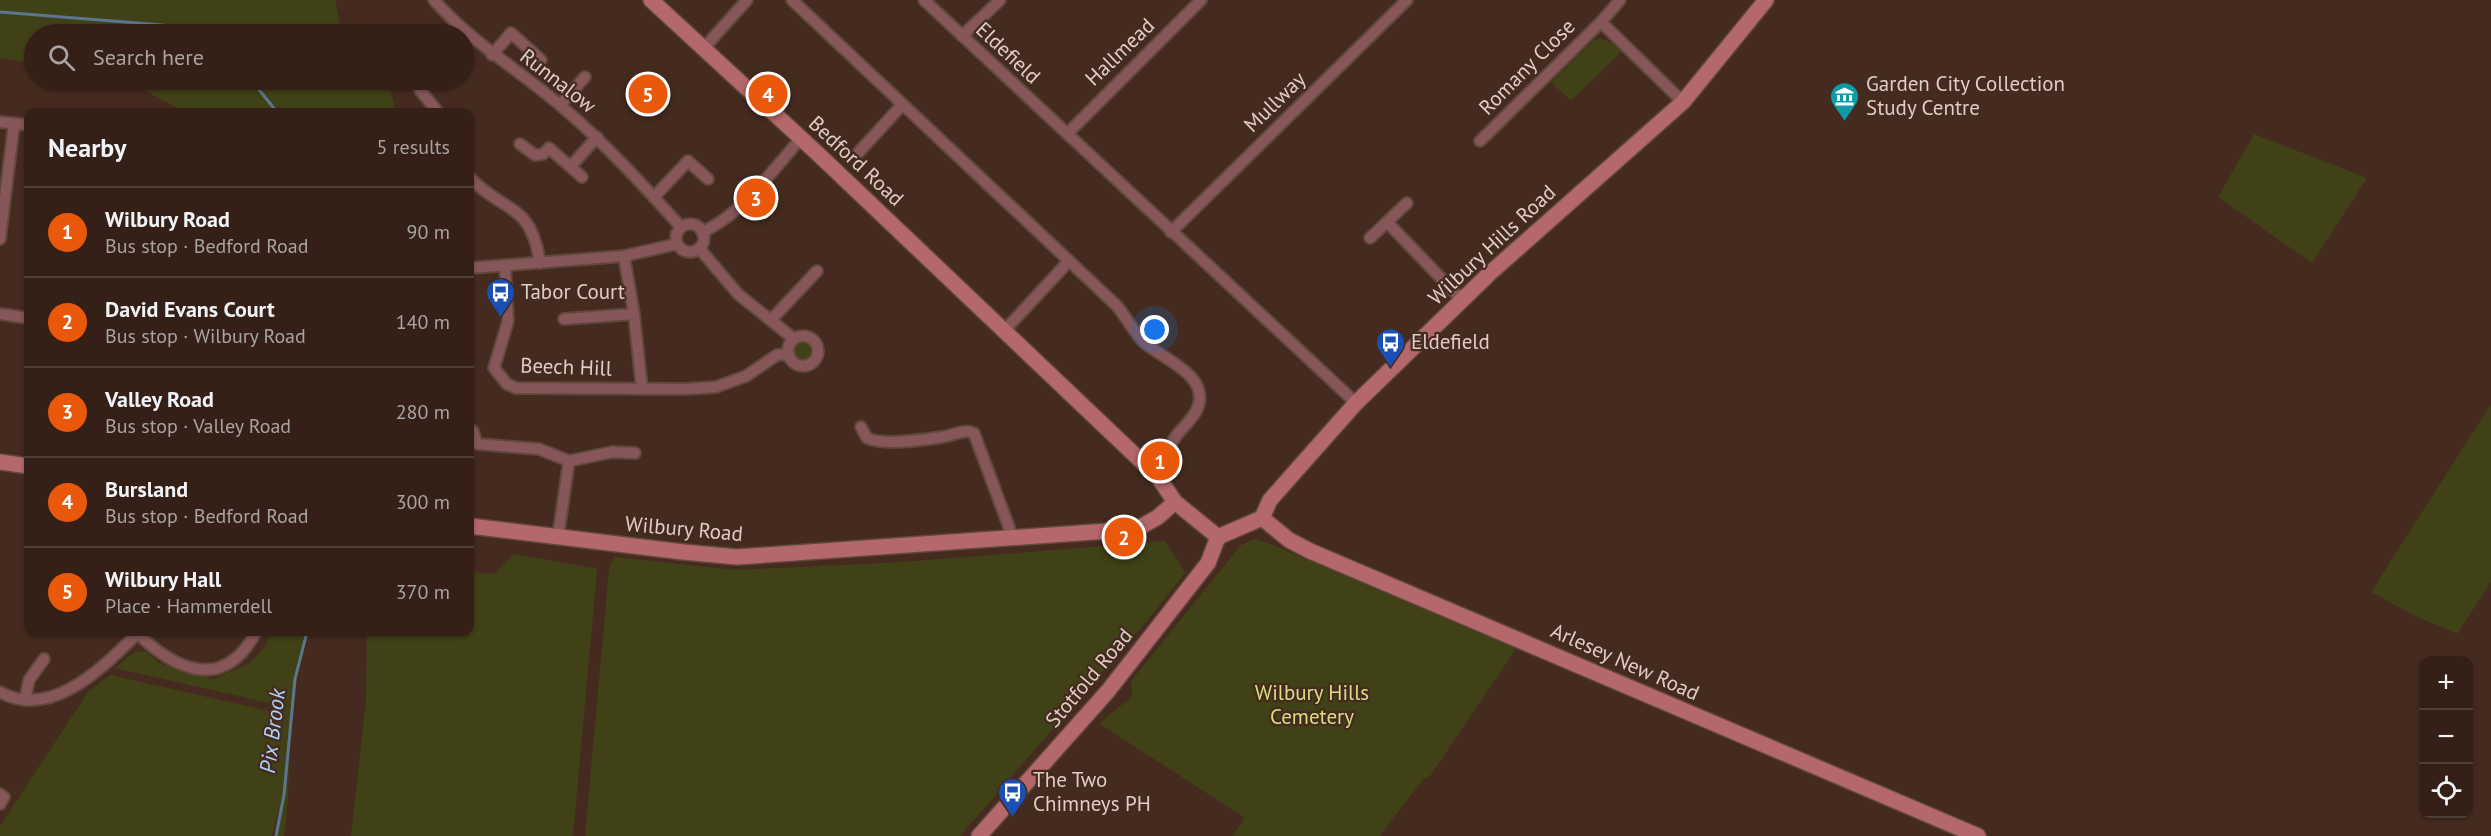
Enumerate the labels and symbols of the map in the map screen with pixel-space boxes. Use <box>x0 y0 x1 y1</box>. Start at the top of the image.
street label: Hallmead <box>1079 12 1160 91</box>
street label: Romany Close <box>1473 13 1580 120</box>
street label: Eldefield <box>970 16 1046 89</box>
street label: Runnalow <box>515 42 602 119</box>
street label: Mullway <box>1238 65 1311 138</box>
place label: Garden City Collection Study Centre <box>1866 70 2065 121</box>
pin: 5 <box>628 72 668 116</box>
pin: 4 <box>748 72 788 116</box>
museum icon: Garden City Collection Study Centre <box>1829 80 1861 122</box>
street label: Bedford Road <box>803 110 910 212</box>
pin: 3 <box>736 176 776 220</box>
street label: Wilbury Hills Road <box>1422 179 1561 311</box>
bus stop icon: Tabor Court <box>484 276 516 318</box>
place label: Tabor Court <box>521 278 625 305</box>
your location <box>1140 315 1169 344</box>
bus stop icon: Eldefield <box>1374 326 1406 368</box>
place label: Eldefield <box>1411 328 1490 355</box>
street label: Beech Hill <box>520 351 612 382</box>
pin: 1 <box>1140 438 1180 484</box>
street label: Wilbury Road <box>624 510 744 547</box>
pin: 2 <box>1104 514 1144 560</box>
street label: Arlesey New Road <box>1547 617 1704 706</box>
street label: Stotfold Road <box>1039 622 1138 733</box>
park label: Wilbury Hills Cemetery <box>1255 679 1369 730</box>
water label: Pix Brook <box>253 686 291 775</box>
place label: The Two Chimneys PH <box>1033 766 1151 817</box>
bus stop icon: The Two Chimneys PH <box>996 776 1028 818</box>

